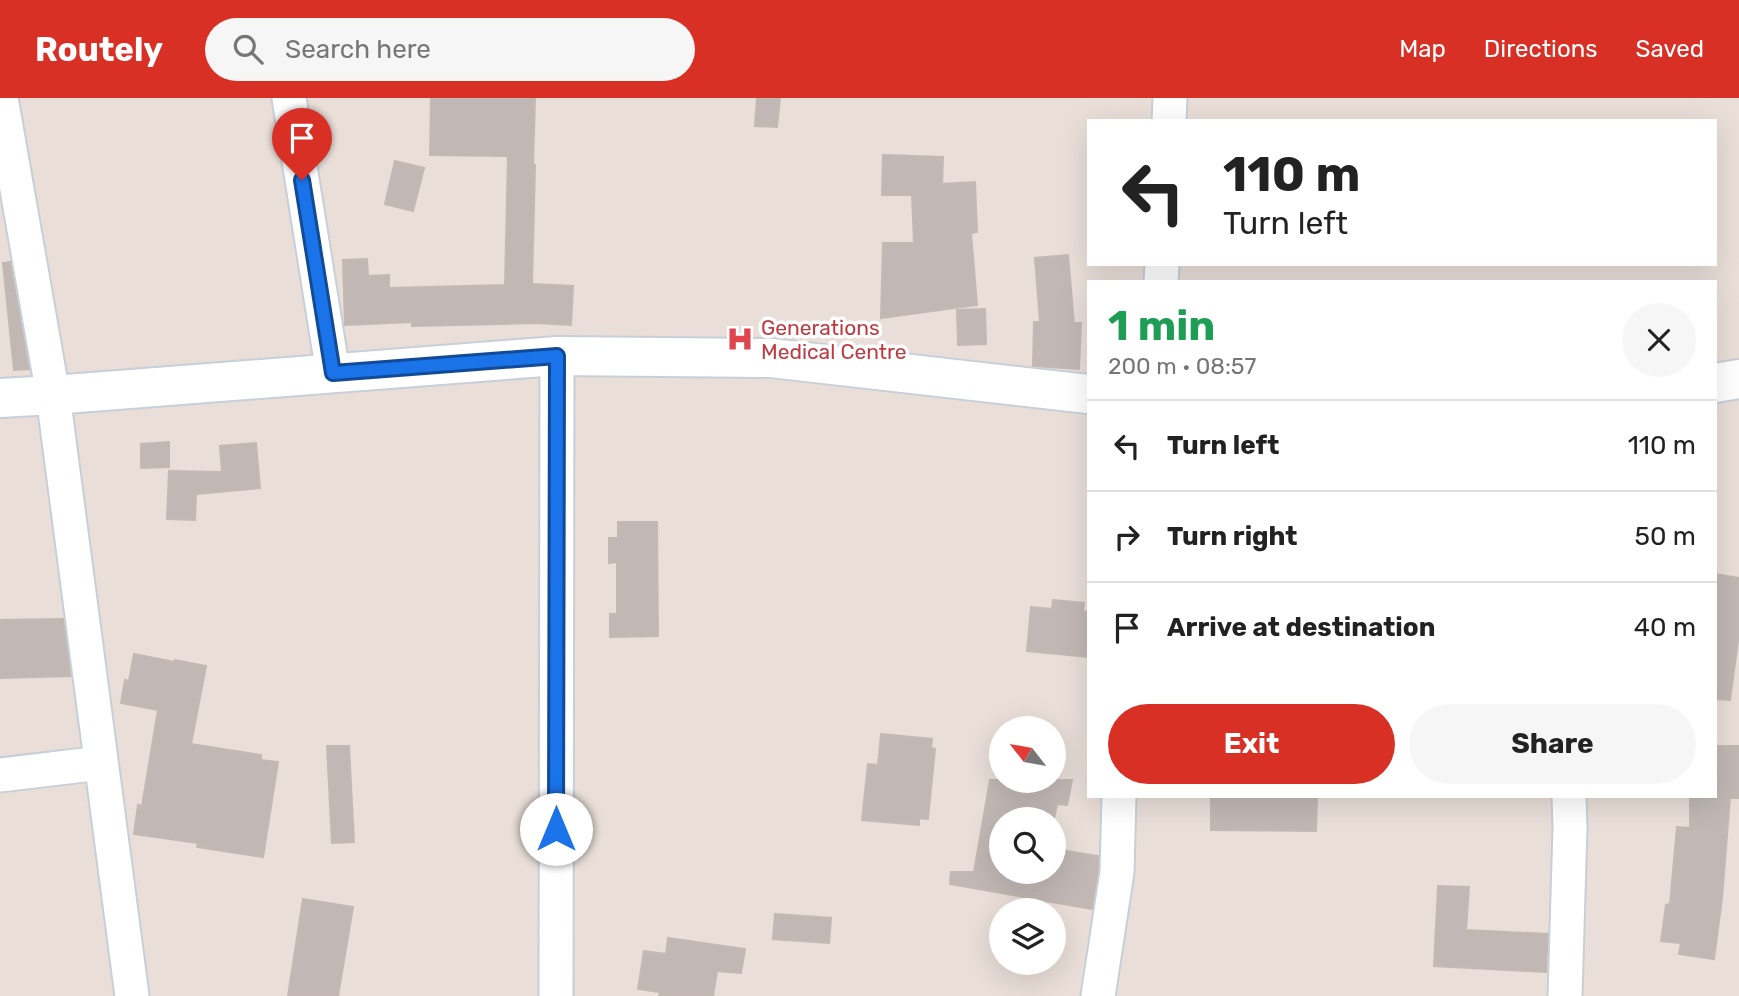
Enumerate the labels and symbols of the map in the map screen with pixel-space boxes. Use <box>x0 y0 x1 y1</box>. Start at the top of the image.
pin <box>272 108 332 180</box>
place label: Generations Medical Centre <box>761 315 907 364</box>
hospital icon: Generations Medical Centre <box>725 324 755 354</box>
north arrow <box>989 716 1066 793</box>
position arrow <box>519 792 593 866</box>

